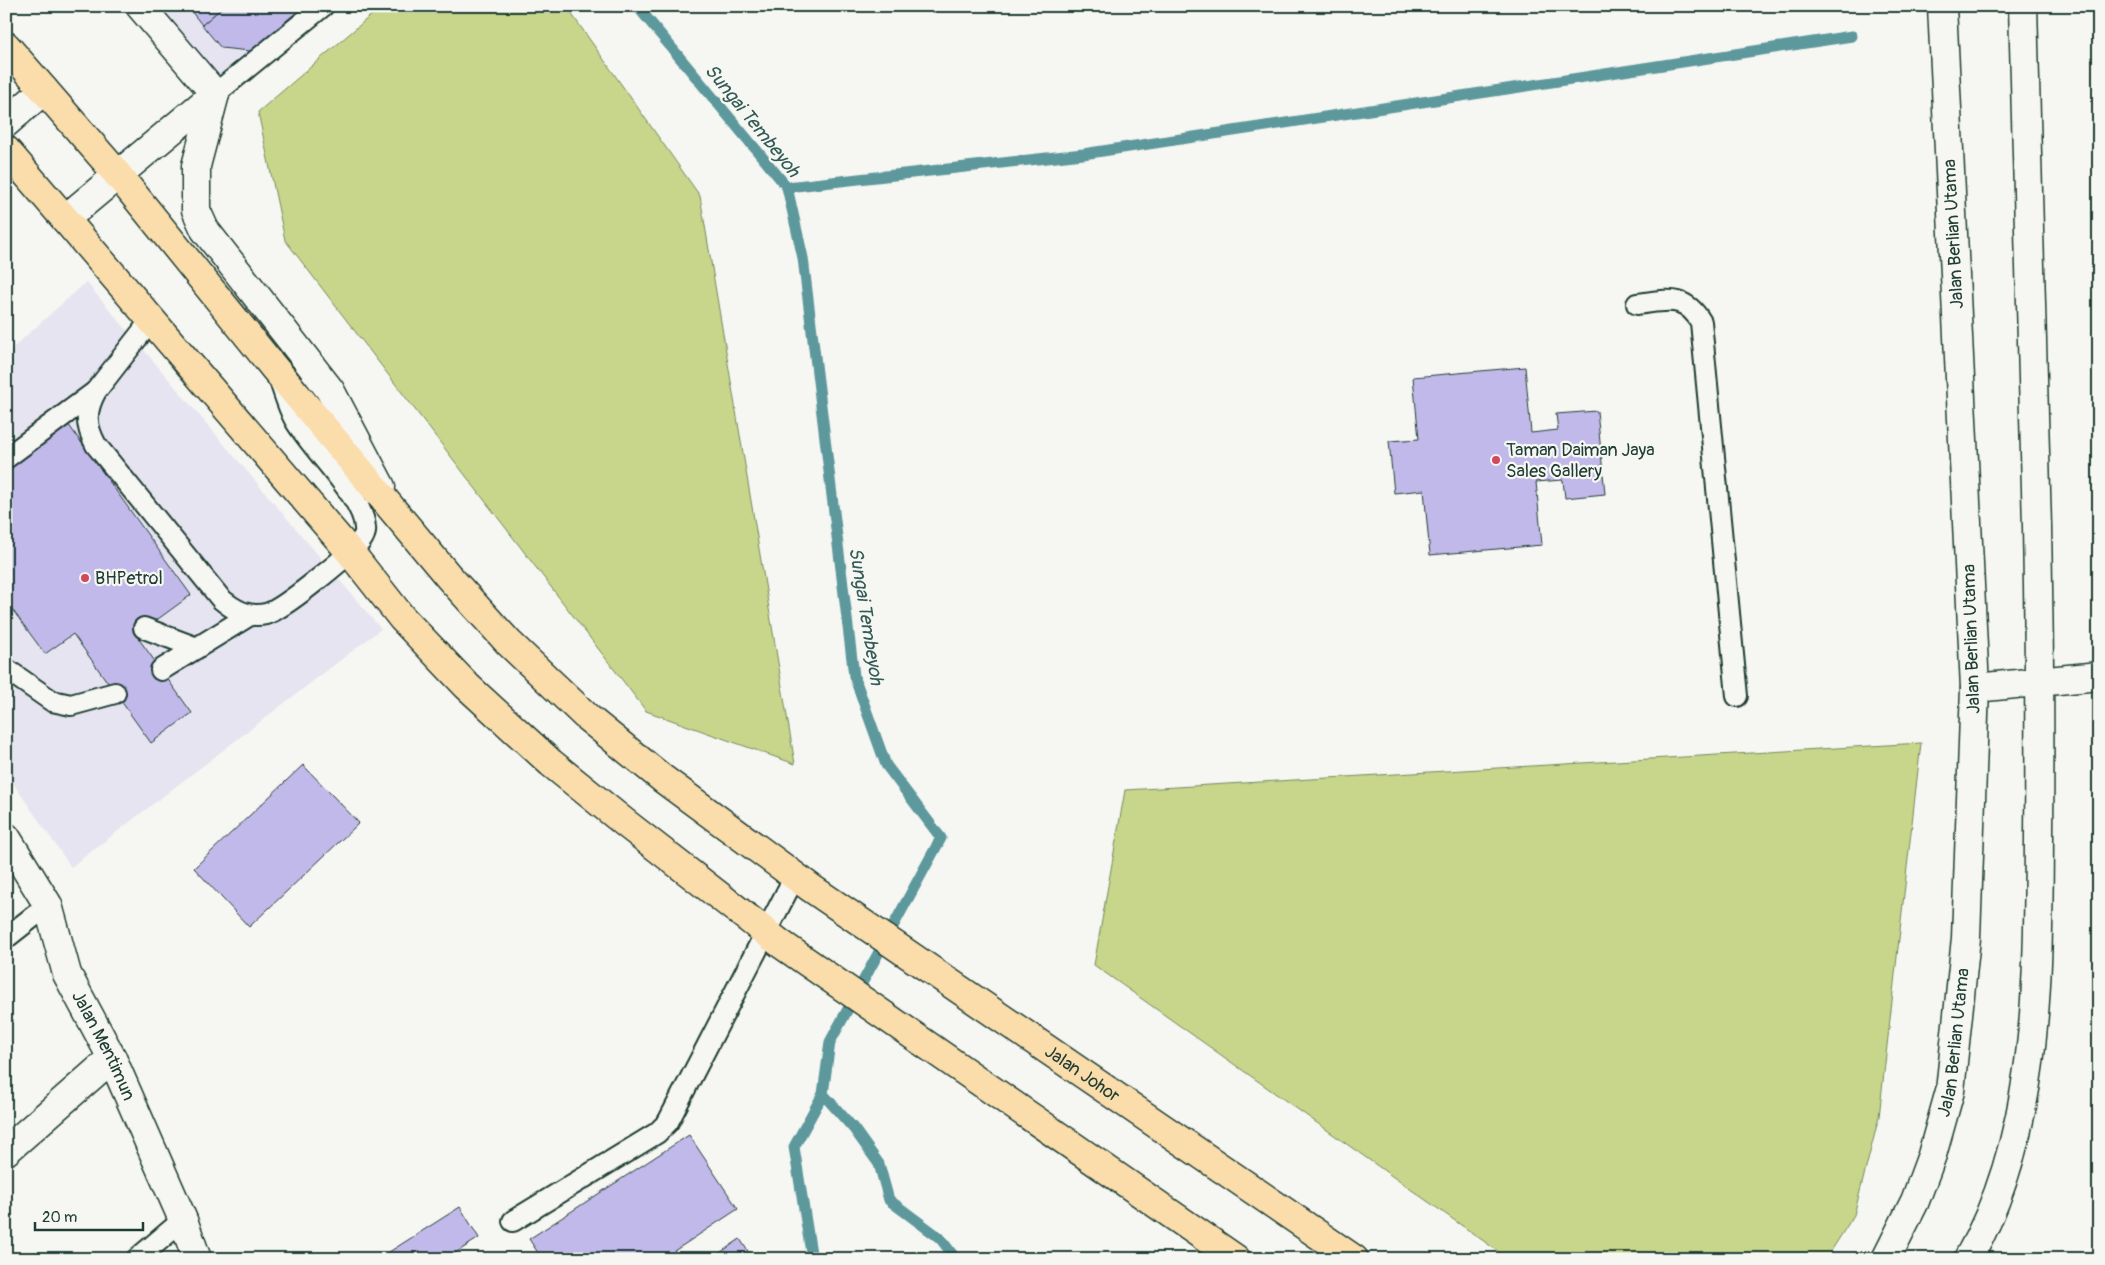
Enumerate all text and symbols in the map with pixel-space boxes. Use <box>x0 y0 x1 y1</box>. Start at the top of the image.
water label: Sungai Tembeyoh <box>699 59 806 183</box>
street label: Jalan Berlian Utama <box>1938 158 1969 309</box>
place label: Taman Daiman Jaya Sales Gallery <box>1506 439 1655 483</box>
marker: Taman Daiman Jaya Sales Gallery <box>1490 454 1502 466</box>
water label: Sungai Tembeyoh <box>843 546 889 688</box>
street label: Jalan Berlian Utama <box>1957 564 1986 714</box>
place label: BHPetrol <box>95 567 163 590</box>
marker: BHPetrol <box>79 572 91 584</box>
street label: Jalan Berlian Utama <box>1932 967 1975 1120</box>
street label: Jalan Mentimun <box>66 987 140 1104</box>
street label: Jalan Johor <box>1040 1040 1125 1108</box>
scale bar <box>35 1200 142 1232</box>
text: 20 m <box>42 1208 77 1227</box>

